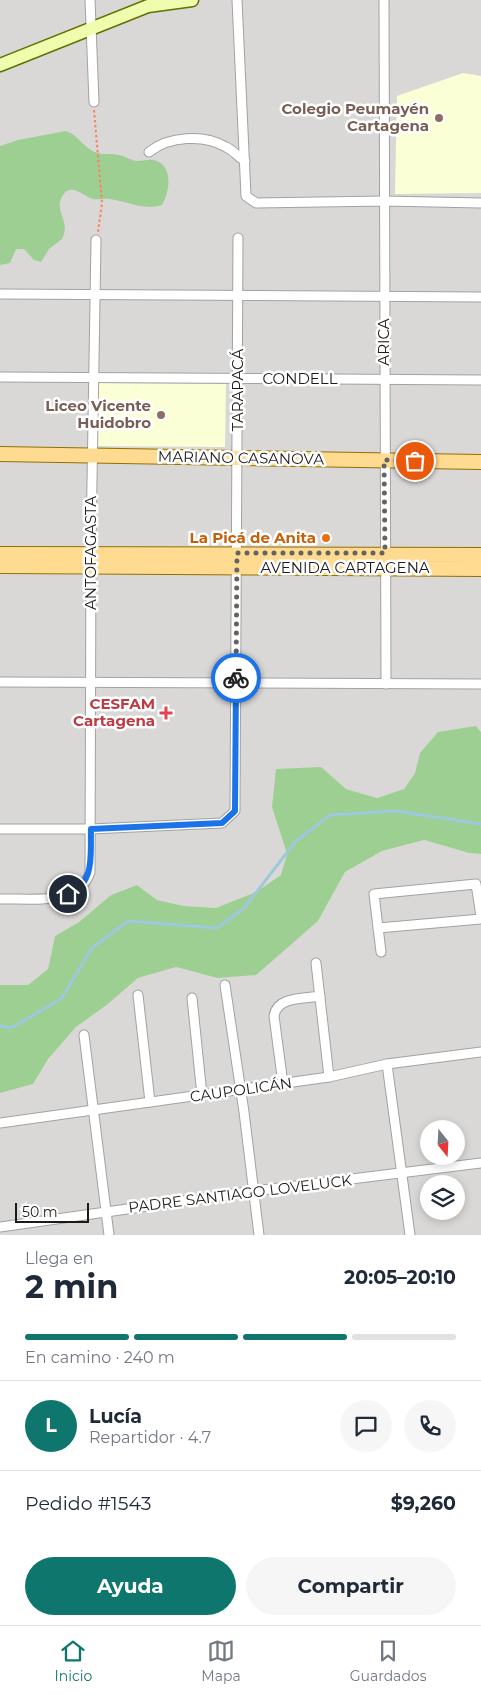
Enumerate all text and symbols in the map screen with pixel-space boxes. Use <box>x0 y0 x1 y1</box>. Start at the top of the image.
place label: Colegio Peumayén Cartagena <box>282 99 429 135</box>
marker: Colegio Peumayén Cartagena <box>433 112 445 124</box>
street label: ARICA <box>374 318 393 366</box>
street label: TARAPACÁ <box>228 349 247 431</box>
street label: CONDELL <box>263 369 338 388</box>
place label: Liceo Vicente Huidobro <box>45 396 151 432</box>
marker: Liceo Vicente Huidobro <box>155 409 167 421</box>
pin <box>394 440 436 482</box>
street label: MARIANO CASANOVA <box>158 447 324 468</box>
icon: bag <box>401 447 429 475</box>
street label: ANTOFAGASTA <box>81 496 100 610</box>
place label: La Picá de Anita <box>190 528 316 547</box>
marker: La Picá de Anita <box>320 532 332 544</box>
street label: AVENIDA CARTAGENA <box>260 558 430 577</box>
courier <box>211 653 261 703</box>
icon: bike <box>222 664 250 692</box>
place label: CESFAM Cartagena <box>73 694 155 730</box>
marker: CESFAM Cartagena <box>159 706 173 720</box>
pin <box>47 873 89 915</box>
icon: home <box>54 880 82 908</box>
street label: CAUPOLICÁN <box>189 1073 293 1106</box>
north arrow <box>420 1120 465 1165</box>
map controls <box>420 1120 465 1220</box>
street label: PADRE SANTIAGO LOVELUCK <box>127 1170 353 1217</box>
button: layers <box>420 1175 465 1220</box>
scale bar <box>15 1200 89 1223</box>
text: 50 m <box>22 1203 58 1221</box>
text: Llega en <box>25 1249 93 1268</box>
text: 20:05–20:10 <box>344 1266 456 1289</box>
text: 2 min <box>25 1267 118 1306</box>
text: En camino · 240 m <box>25 1348 175 1367</box>
button: chat <box>340 1400 392 1452</box>
button: phone <box>404 1400 456 1452</box>
text: Lucía <box>89 1405 142 1428</box>
text: L <box>45 1414 57 1437</box>
text: Repartidor · 4.7 <box>89 1428 211 1447</box>
text: Pedido #1543 <box>25 1492 151 1515</box>
text: $9,260 <box>391 1492 456 1515</box>
button: Ayuda <box>25 1557 236 1615</box>
button: Compartir <box>246 1557 456 1615</box>
tab: Inicio <box>55 1637 92 1685</box>
tab: Mapa <box>201 1637 241 1685</box>
tab: Guardados <box>350 1637 426 1685</box>

